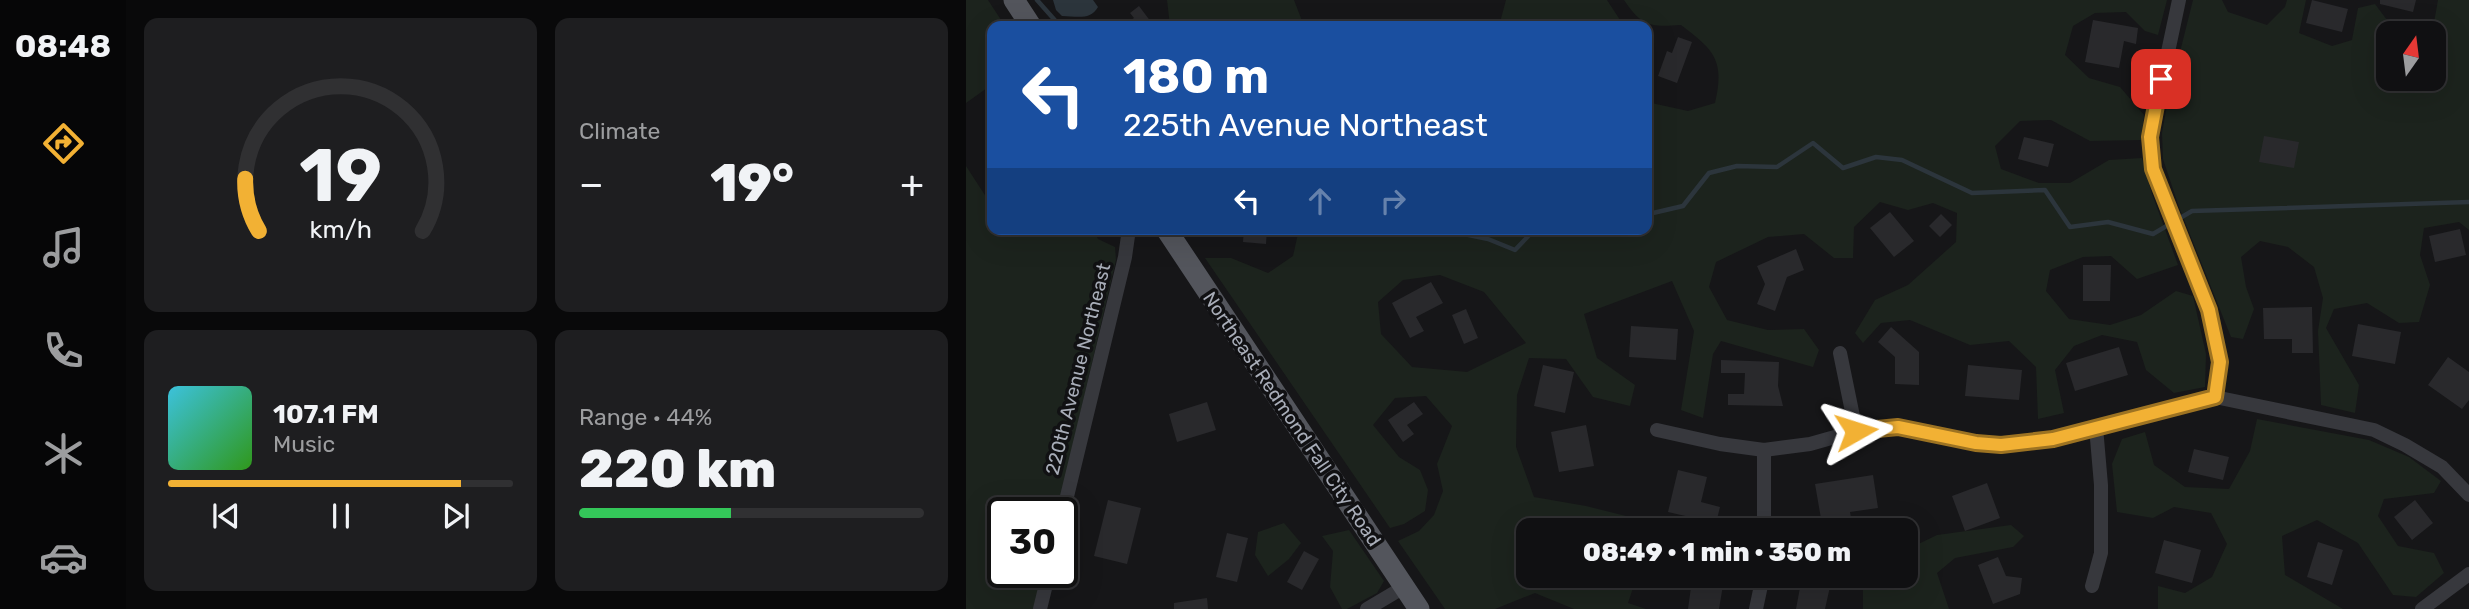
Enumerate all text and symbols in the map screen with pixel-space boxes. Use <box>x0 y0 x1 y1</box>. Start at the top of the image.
north arrow <box>2376 21 2446 91</box>
map controls <box>2376 21 2446 91</box>
text: 08:48 <box>15 27 111 65</box>
text: 180 m <box>1123 47 1269 105</box>
icon: left <box>1008 49 1099 140</box>
pin <box>2131 49 2191 109</box>
icon: arrive <box>2142 60 2180 98</box>
text: 225th Avenue Northeast <box>1123 106 1488 144</box>
text: Climate <box>579 117 660 145</box>
icon: directions <box>39 119 88 168</box>
text: 19 <box>299 133 382 219</box>
text: 19° <box>710 152 794 214</box>
text: − <box>579 161 604 207</box>
text: + <box>900 161 924 207</box>
icon: left <box>1228 182 1266 220</box>
icon: ahead <box>1301 182 1339 220</box>
icon: right <box>1374 182 1412 220</box>
text: km/h <box>309 215 372 244</box>
icon: music <box>39 223 88 272</box>
street label: 220th Avenue Northeast <box>1041 260 1116 477</box>
street label: Northeast Redmond Fall City Road <box>1198 287 1386 551</box>
icon: phone <box>39 326 88 375</box>
position arrow <box>1819 394 1893 468</box>
text: 107.1 FM <box>273 399 379 430</box>
text: Range · 44% <box>579 403 712 431</box>
icon: climate <box>39 429 88 478</box>
text: Music <box>273 430 335 458</box>
text: 220 km <box>579 438 776 500</box>
icon: previous <box>207 497 245 535</box>
icon: pause <box>322 497 360 535</box>
icon: next <box>437 497 475 535</box>
speed limit sign: 30 <box>987 497 1078 588</box>
icon: car <box>39 533 88 582</box>
text: 08:49 · 1 min · 350 m <box>1583 537 1851 568</box>

